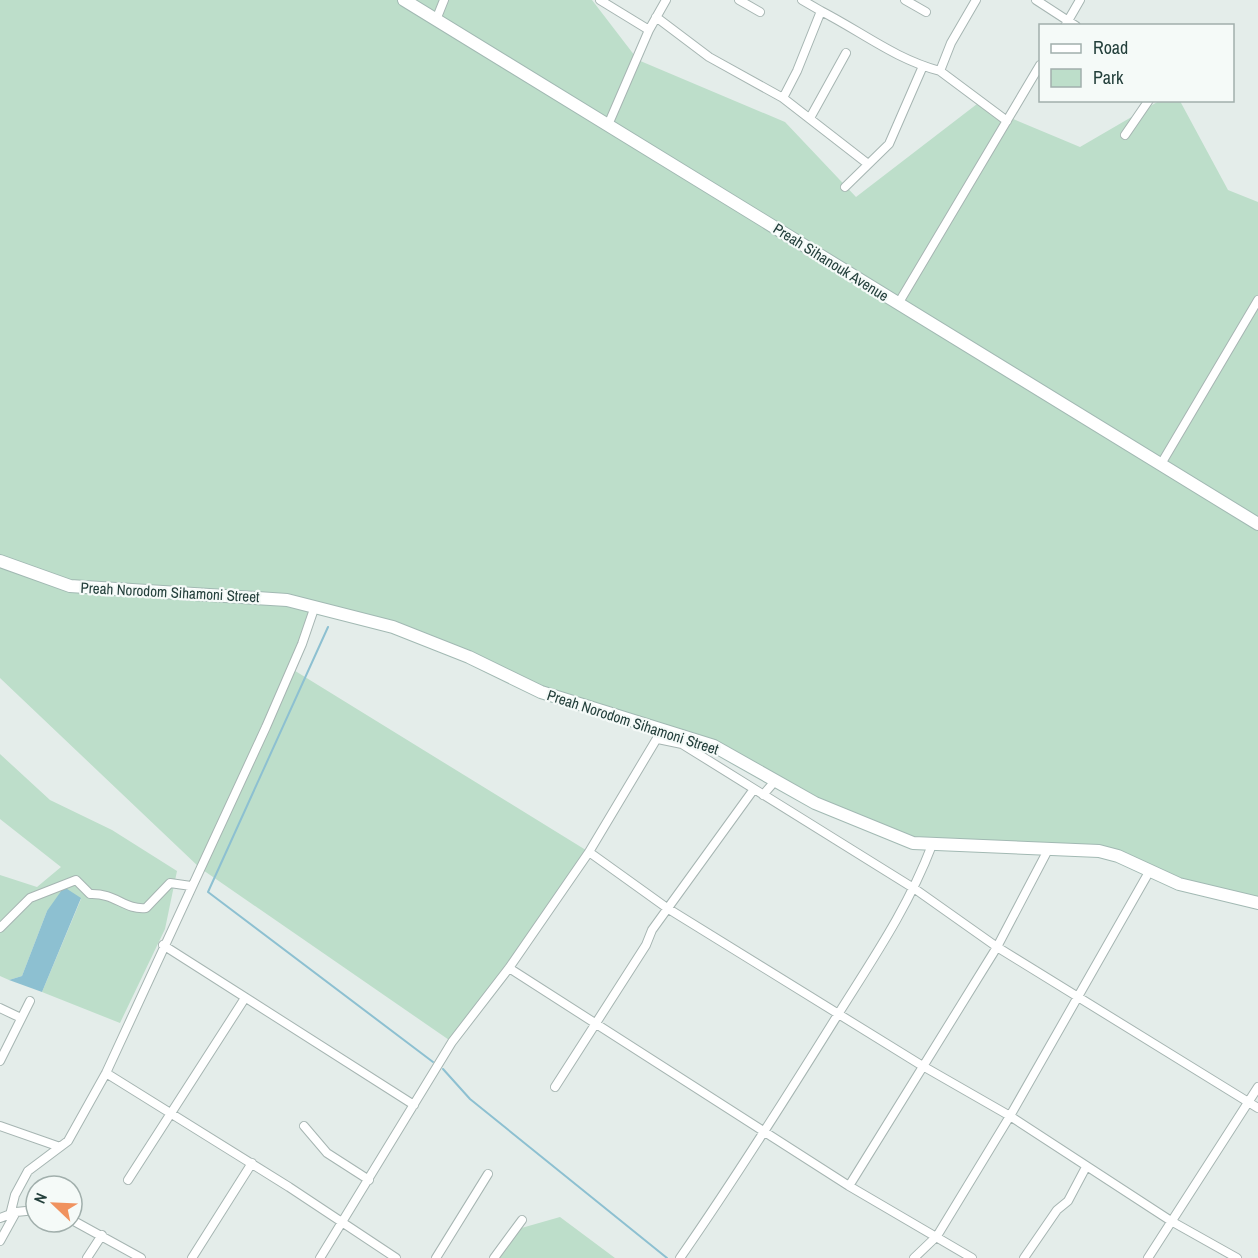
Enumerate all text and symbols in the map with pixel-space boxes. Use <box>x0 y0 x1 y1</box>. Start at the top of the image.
legend <box>1039 24 1234 102</box>
text: Road <box>1093 35 1128 60</box>
text: Park <box>1093 65 1124 90</box>
street label: Preah Sihanouk Avenue <box>769 218 893 306</box>
street label: Preah Norodom Sihamoni Street <box>80 577 261 607</box>
street label: Preah Norodom Sihamoni Street <box>545 684 722 760</box>
north arrow <box>24 1174 84 1234</box>
text: N <box>28 1189 52 1207</box>

